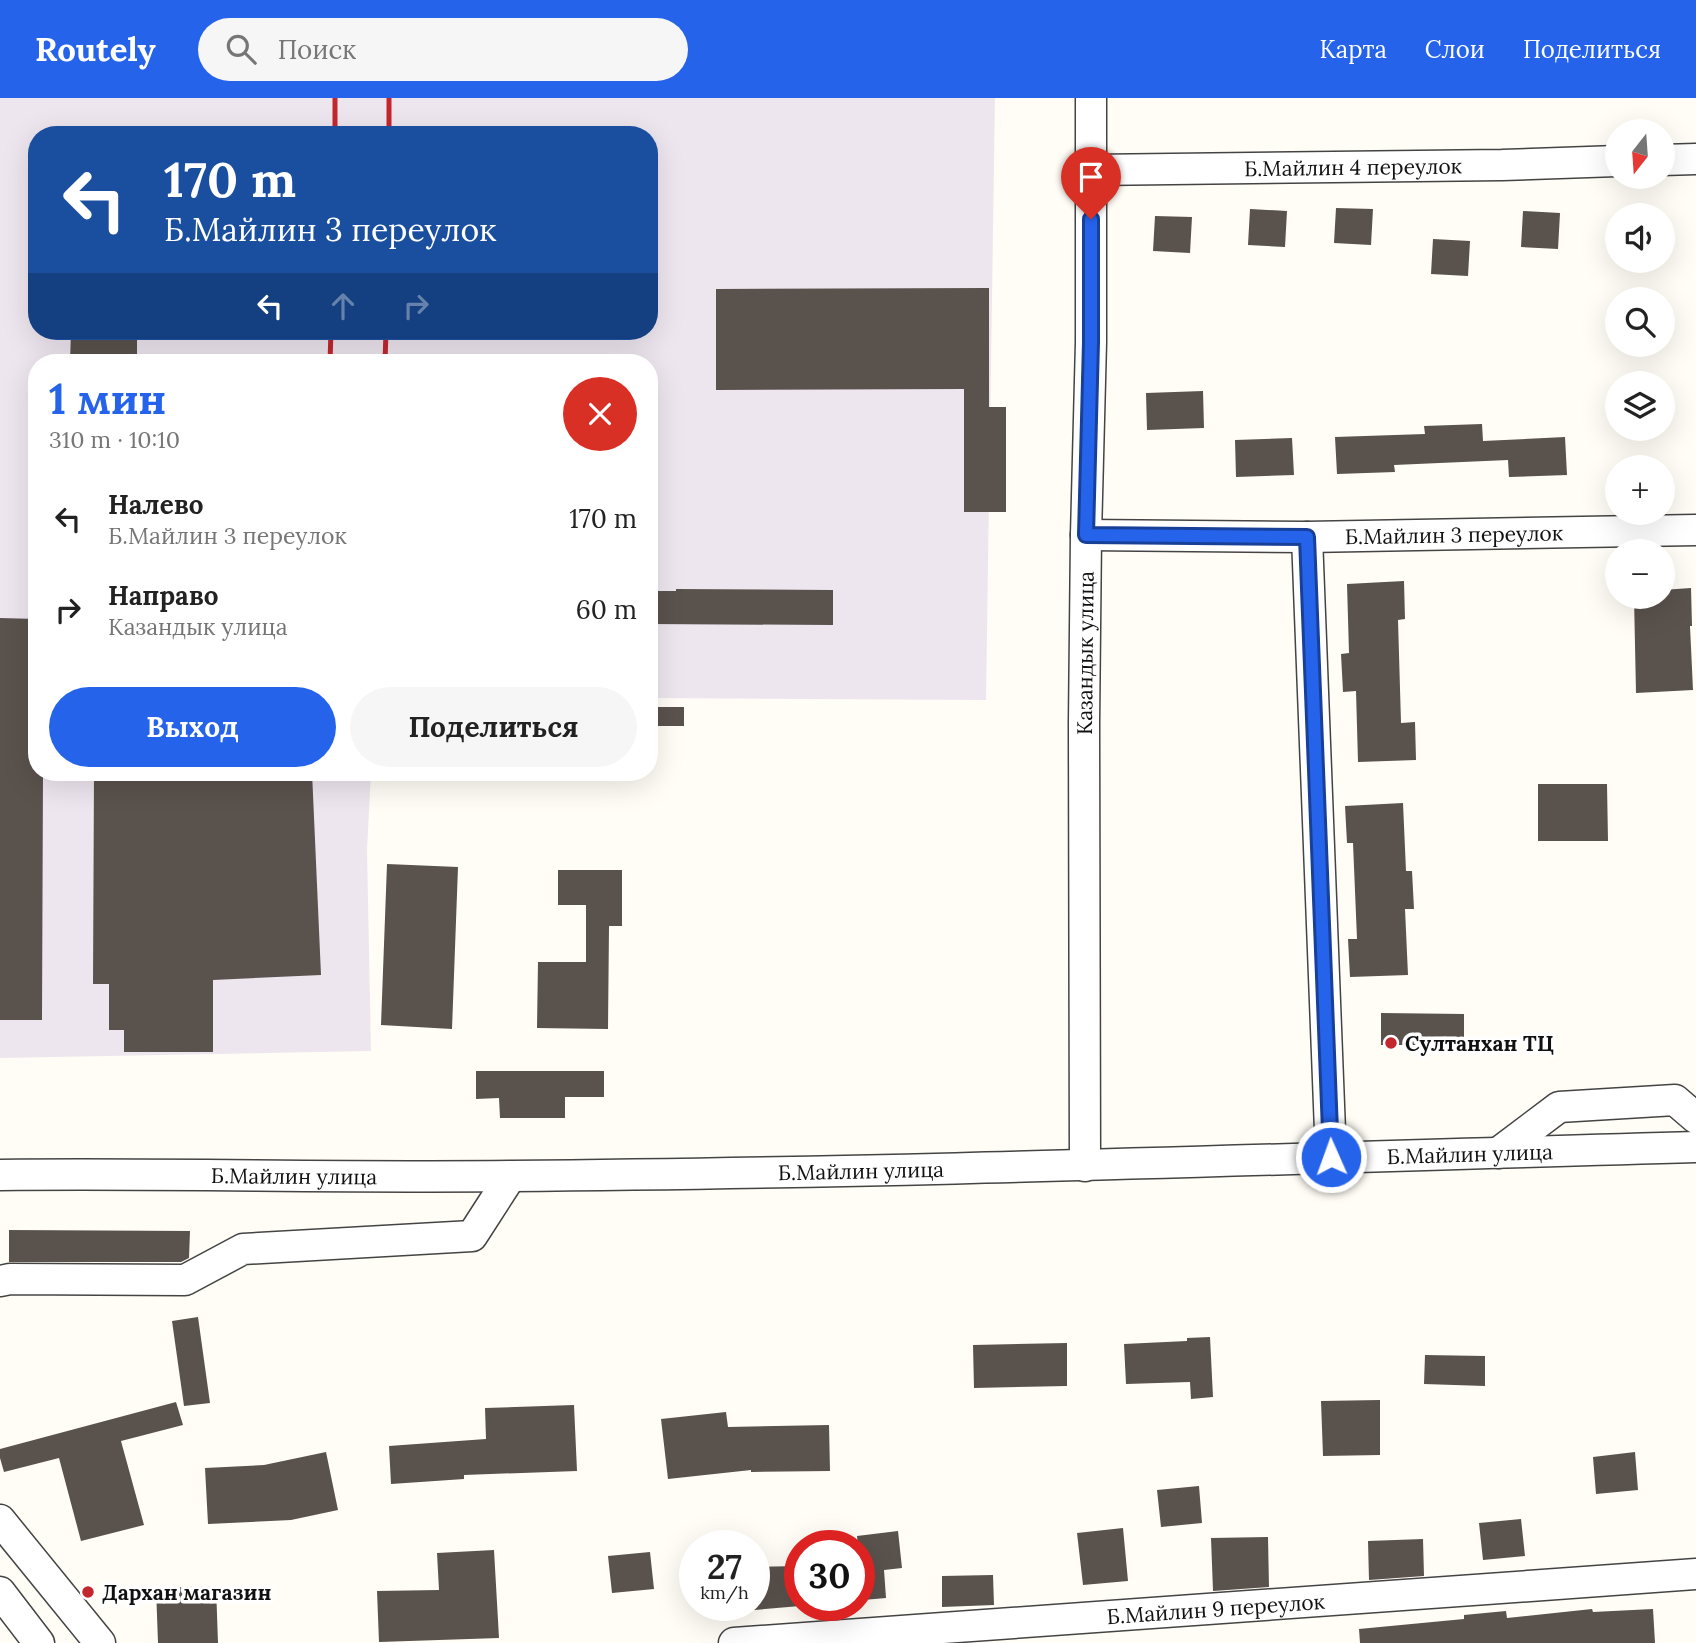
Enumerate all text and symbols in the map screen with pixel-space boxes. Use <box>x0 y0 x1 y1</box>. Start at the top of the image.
search box <box>198 18 688 81</box>
text: Routely <box>35 28 156 70</box>
icon: search <box>222 30 260 68</box>
text: Поиск <box>278 33 356 66</box>
text: Карта <box>1319 34 1387 65</box>
text: Слои <box>1425 34 1485 65</box>
text: Поделиться <box>1523 34 1661 65</box>
north arrow <box>1605 119 1675 189</box>
map controls <box>1605 119 1675 609</box>
pin <box>1061 147 1121 219</box>
text: 170 m <box>164 148 296 210</box>
street label: Б.Майлин 4 переулок <box>1244 152 1463 182</box>
icon: left <box>49 154 140 245</box>
icon: arrive <box>1072 158 1110 196</box>
button: sound <box>1605 203 1675 273</box>
text: Б.Майлин 3 переулок <box>164 209 496 250</box>
icon: left <box>251 287 289 325</box>
icon: ahead <box>324 287 362 325</box>
icon: right <box>397 287 435 325</box>
button: search <box>1605 287 1675 357</box>
button: layers <box>1605 371 1675 441</box>
text: 1 мин <box>49 372 166 426</box>
button: close <box>563 377 637 451</box>
text: 310 m · 10:10 <box>49 425 180 454</box>
button: + <box>1605 455 1675 525</box>
text: Налево <box>108 488 204 521</box>
icon: left <box>49 500 87 538</box>
text: 170 m <box>569 502 637 535</box>
street label: Б.Майлин 3 переулок <box>1345 519 1564 550</box>
text: Б.Майлин 3 переулок <box>108 521 347 550</box>
button: − <box>1605 539 1675 609</box>
street label: Казандык улица <box>1070 571 1099 735</box>
text: Направо <box>108 579 219 612</box>
icon: right <box>49 591 87 629</box>
text: 60 m <box>576 593 637 626</box>
text: Казандык улица <box>108 612 288 641</box>
button: Выход <box>49 687 336 767</box>
button: Поделиться <box>350 687 637 767</box>
place label: Султанхан ТЦ <box>1405 1030 1554 1057</box>
marker: Султанхан ТЦ <box>1383 1035 1399 1051</box>
position arrow <box>1294 1120 1368 1194</box>
street label: Б.Майлин улица <box>1386 1138 1553 1170</box>
street label: Б.Майлин улица <box>778 1155 944 1186</box>
street label: Б.Майлин улица <box>211 1162 377 1190</box>
speed limit sign: 30 <box>784 1530 875 1621</box>
text: 27 <box>707 1544 742 1589</box>
place label: Дархан магазин <box>102 1579 271 1606</box>
text: km/h <box>700 1581 749 1604</box>
marker: Дархан магазин <box>80 1584 96 1600</box>
street label: Б.Майлин 9 переулок <box>1106 1587 1326 1630</box>

